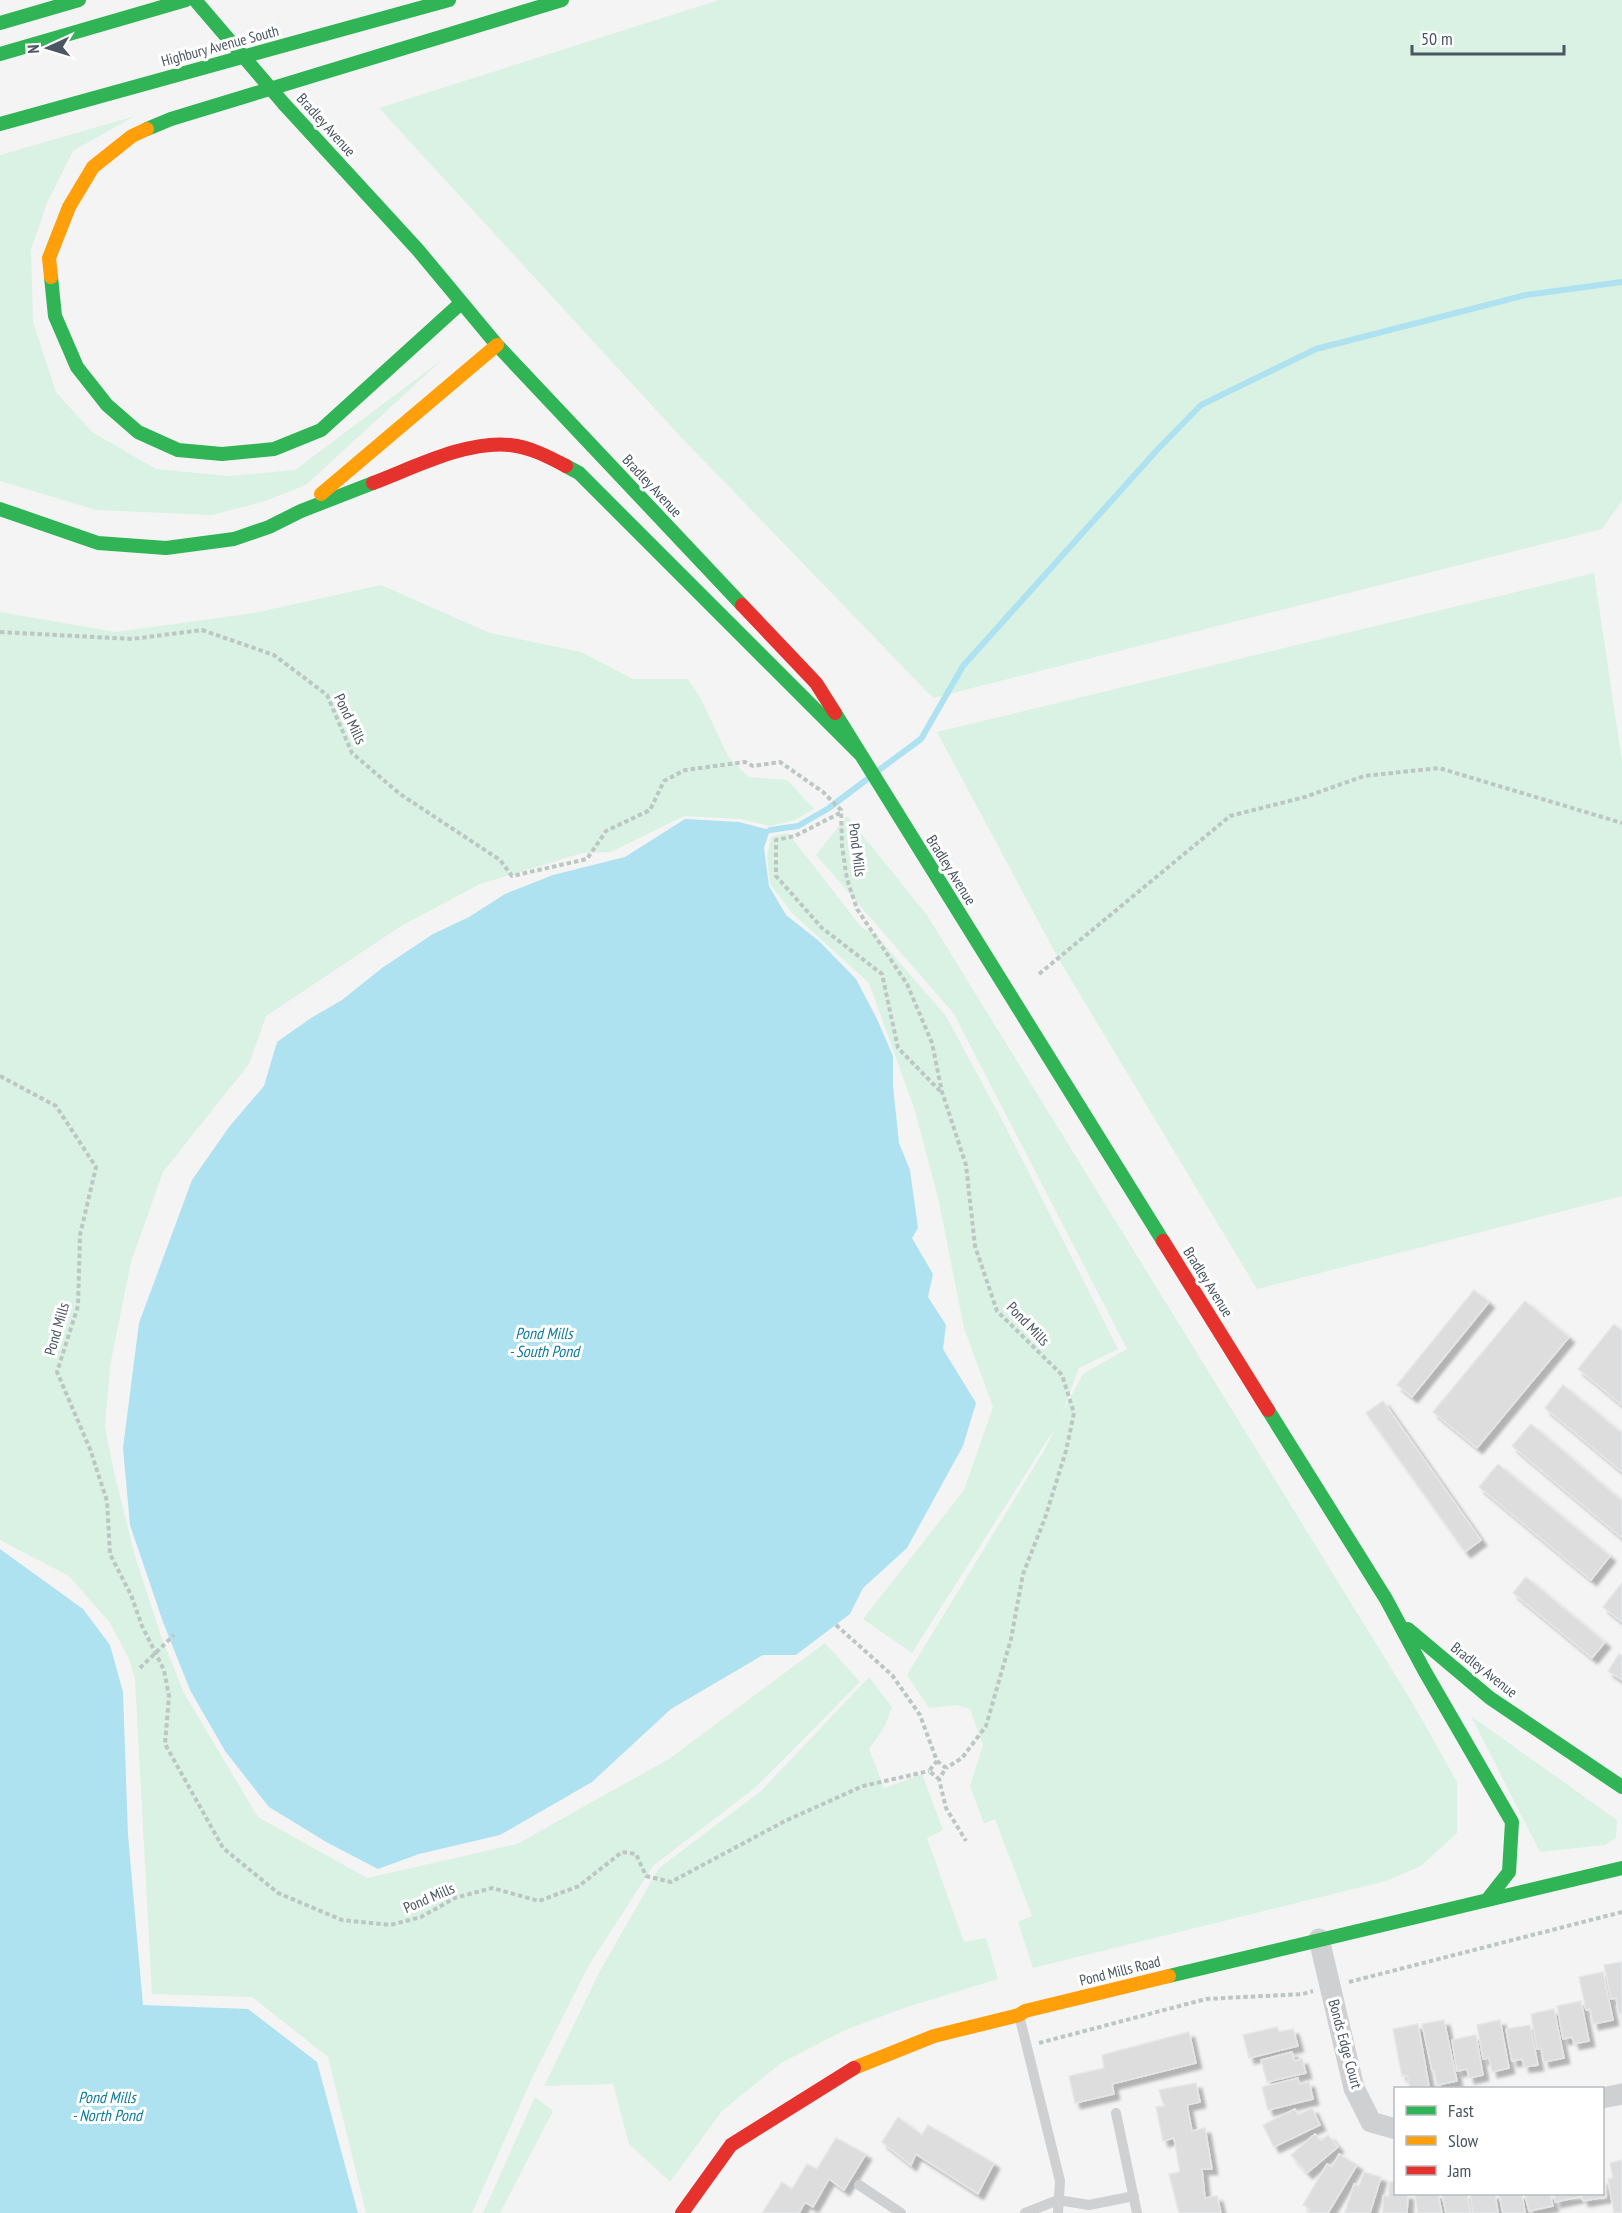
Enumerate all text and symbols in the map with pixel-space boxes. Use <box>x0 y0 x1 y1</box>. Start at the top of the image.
north arrow <box>18 18 78 78</box>
scale bar <box>1412 18 1564 56</box>
street label: Highbury Avenue South <box>159 21 281 70</box>
text: 50 m <box>1421 27 1453 50</box>
text: N <box>23 44 43 54</box>
street label: Bradley Avenue <box>293 89 360 160</box>
street label: Bradley Avenue <box>618 450 686 521</box>
street label: Pond Mills <box>330 690 371 747</box>
street label: Pond Mills <box>845 822 870 878</box>
street label: Bradley Avenue <box>922 831 980 908</box>
street label: Bradley Avenue <box>1179 1243 1237 1320</box>
street label: Pond Mills <box>1003 1298 1054 1350</box>
street label: Pond Mills <box>40 1300 73 1357</box>
water label: Pond Mills - South Pond <box>509 1323 581 1361</box>
street label: Bradley Avenue <box>1447 1638 1521 1701</box>
street label: Pond Mills <box>400 1878 457 1917</box>
street label: Pond Mills Road <box>1077 1951 1162 1990</box>
street label: Bonds Edge Court <box>1324 1997 1367 2091</box>
water label: Pond Mills - North Pond <box>72 2087 144 2125</box>
legend <box>1394 2087 1604 2195</box>
text: Fast <box>1448 2099 1474 2122</box>
text: Slow <box>1448 2129 1479 2152</box>
text: Jam <box>1447 2159 1471 2182</box>

